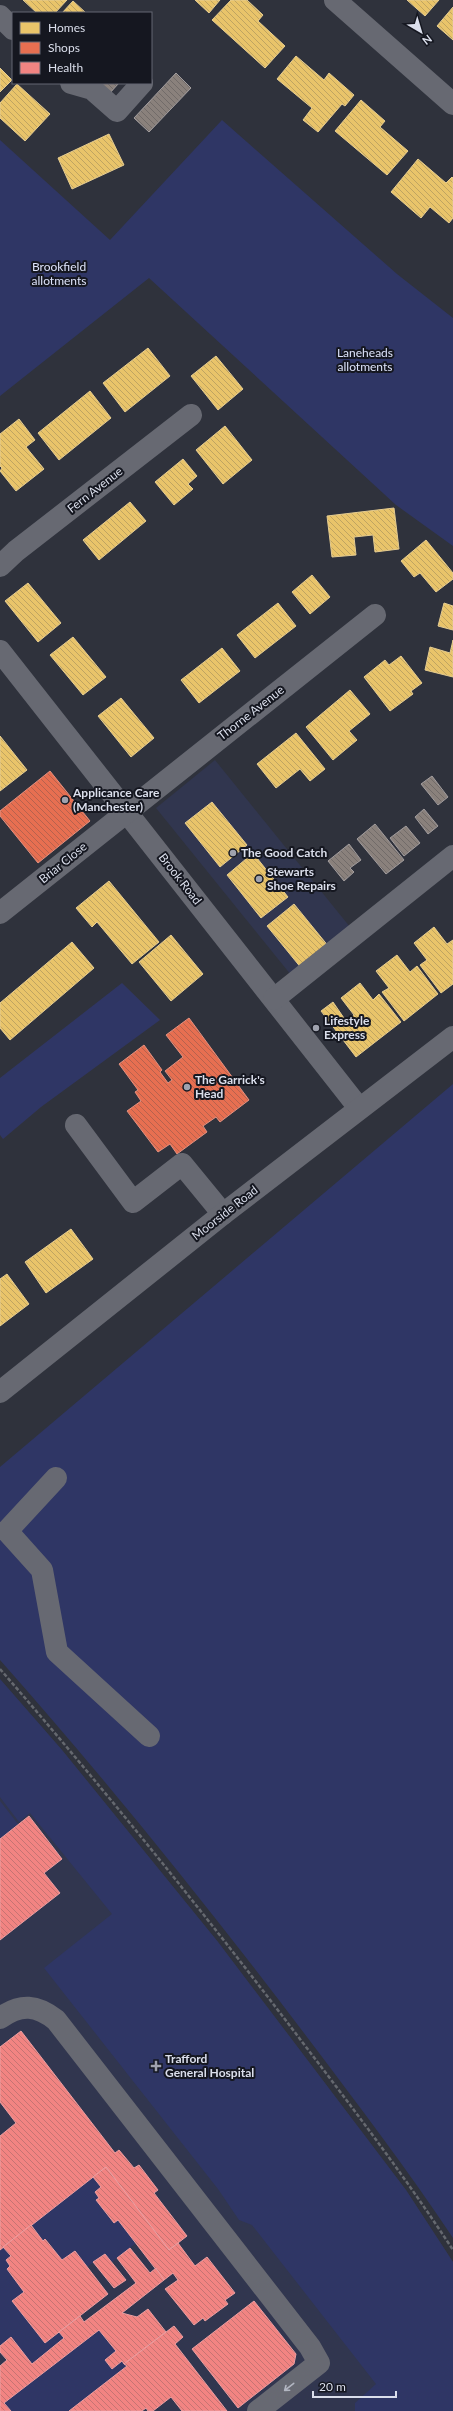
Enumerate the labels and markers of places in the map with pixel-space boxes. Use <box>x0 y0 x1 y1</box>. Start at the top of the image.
place label: Applicance Care (Manchester) <box>72 785 160 814</box>
marker: Applicance Care (Manchester) <box>60 795 70 805</box>
place label: The Good Catch <box>241 845 327 860</box>
marker: The Good Catch <box>228 848 238 858</box>
place label: Stewarts Shoe Repairs <box>267 864 336 893</box>
marker: Stewarts Shoe Repairs <box>254 874 264 884</box>
place label: Lifestyle Express <box>324 1013 370 1042</box>
marker: Lifestyle Express <box>311 1023 321 1033</box>
place label: The Garrick's Head <box>195 1072 265 1101</box>
marker: The Garrick's Head <box>182 1082 192 1092</box>
place label: Trafford General Hospital <box>165 2051 254 2080</box>
marker: Trafford General Hospital <box>150 2060 162 2072</box>

